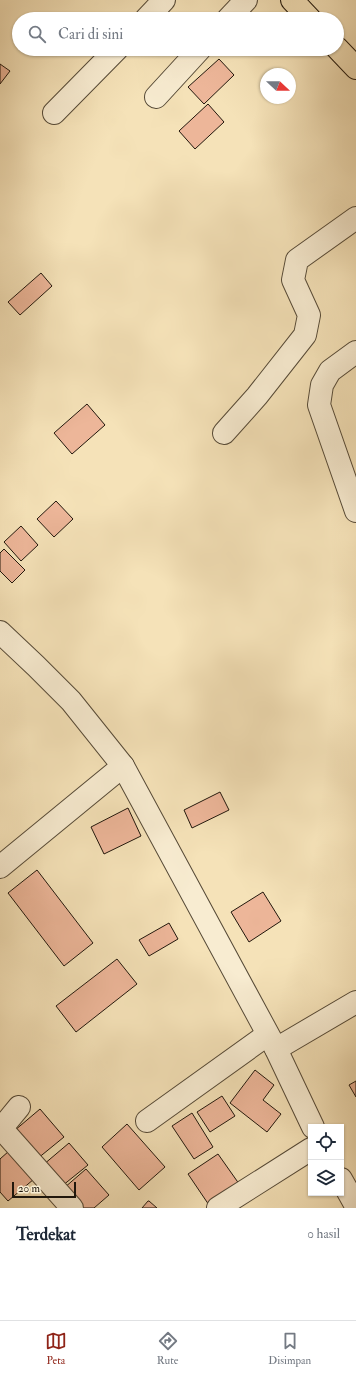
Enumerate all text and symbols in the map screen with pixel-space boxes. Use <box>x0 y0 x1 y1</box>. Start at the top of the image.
search box <box>12 12 344 56</box>
icon: search <box>26 23 48 45</box>
text: Cari di sini <box>58 25 123 44</box>
north arrow <box>260 68 296 104</box>
map controls <box>308 1124 344 1196</box>
button: locate <box>308 1124 344 1160</box>
button: layers <box>308 1160 344 1196</box>
scale bar <box>12 1180 76 1199</box>
text: 20 m <box>18 1182 40 1195</box>
text: Terdekat <box>16 1224 76 1245</box>
text: 0 hasil <box>307 1226 340 1242</box>
tab: Peta <box>45 1330 67 1367</box>
tab: Rute <box>157 1330 179 1367</box>
tab: Disimpan <box>268 1330 311 1367</box>

